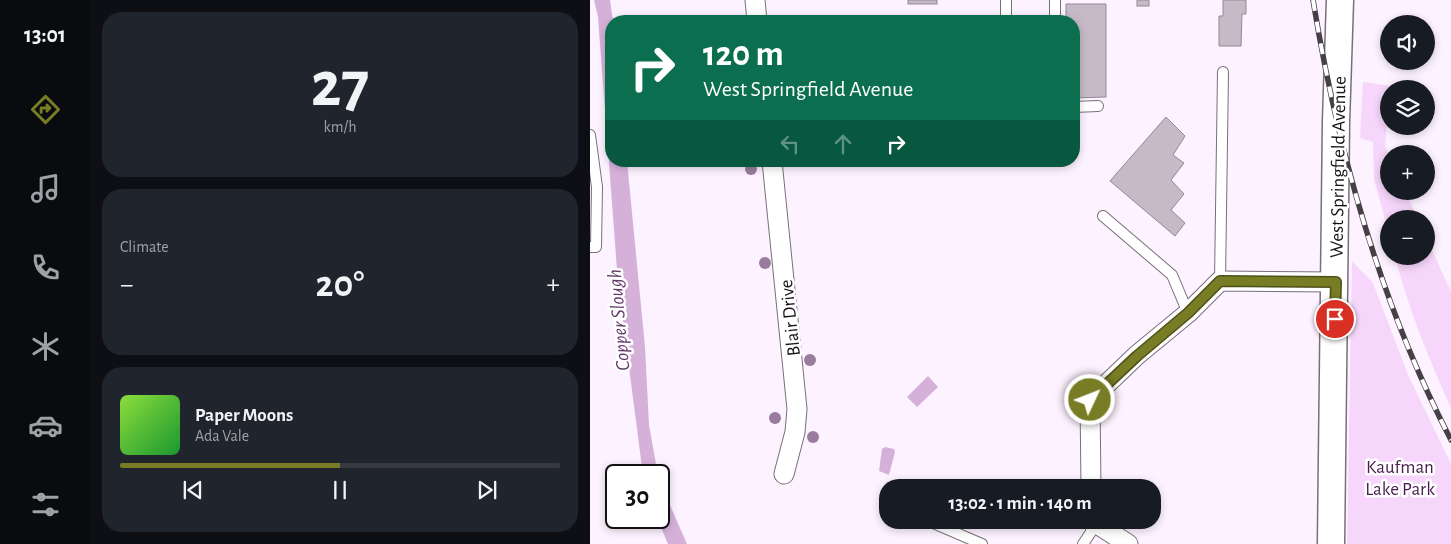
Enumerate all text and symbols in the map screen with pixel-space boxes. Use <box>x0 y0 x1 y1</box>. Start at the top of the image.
map controls <box>1380 15 1435 265</box>
button: sound <box>1380 15 1435 70</box>
text: 13:01 <box>24 24 66 46</box>
icon: right <box>620 35 685 100</box>
text: 120 m <box>703 37 784 72</box>
text: 27 <box>311 53 369 118</box>
street label: West Springfield Avenue <box>1327 76 1350 258</box>
text: West Springfield Avenue <box>703 78 913 100</box>
button: layers <box>1380 80 1435 135</box>
icon: directions <box>28 92 63 127</box>
text: km/h <box>323 119 357 135</box>
icon: left <box>776 130 804 158</box>
icon: ahead <box>829 130 857 158</box>
icon: right <box>882 130 910 158</box>
button: + <box>1380 145 1435 200</box>
icon: music <box>28 171 63 206</box>
button: − <box>1380 210 1435 265</box>
text: Climate <box>120 239 169 255</box>
icon: phone <box>28 250 63 285</box>
text: 20° <box>316 266 364 304</box>
water label: Copper Slough <box>605 268 633 372</box>
text: − <box>120 271 133 299</box>
text: + <box>547 271 560 299</box>
street label: Blair Drive <box>777 279 804 357</box>
pin <box>1314 298 1356 340</box>
icon: arrive <box>1321 305 1349 333</box>
icon: climate <box>28 329 63 364</box>
position arrow <box>1063 373 1115 425</box>
text: Paper Moons <box>195 406 293 425</box>
icon: car <box>28 408 63 443</box>
text: Ada Vale <box>195 428 249 444</box>
park label: Kaufman Lake Park <box>1365 458 1435 499</box>
speed limit sign: 30 <box>605 464 670 529</box>
icon: previous <box>179 476 207 504</box>
icon: pause <box>326 476 354 504</box>
icon: next <box>473 476 501 504</box>
icon: filters <box>28 487 63 522</box>
text: 13:02 · 1 min · 140 m <box>949 494 1091 513</box>

